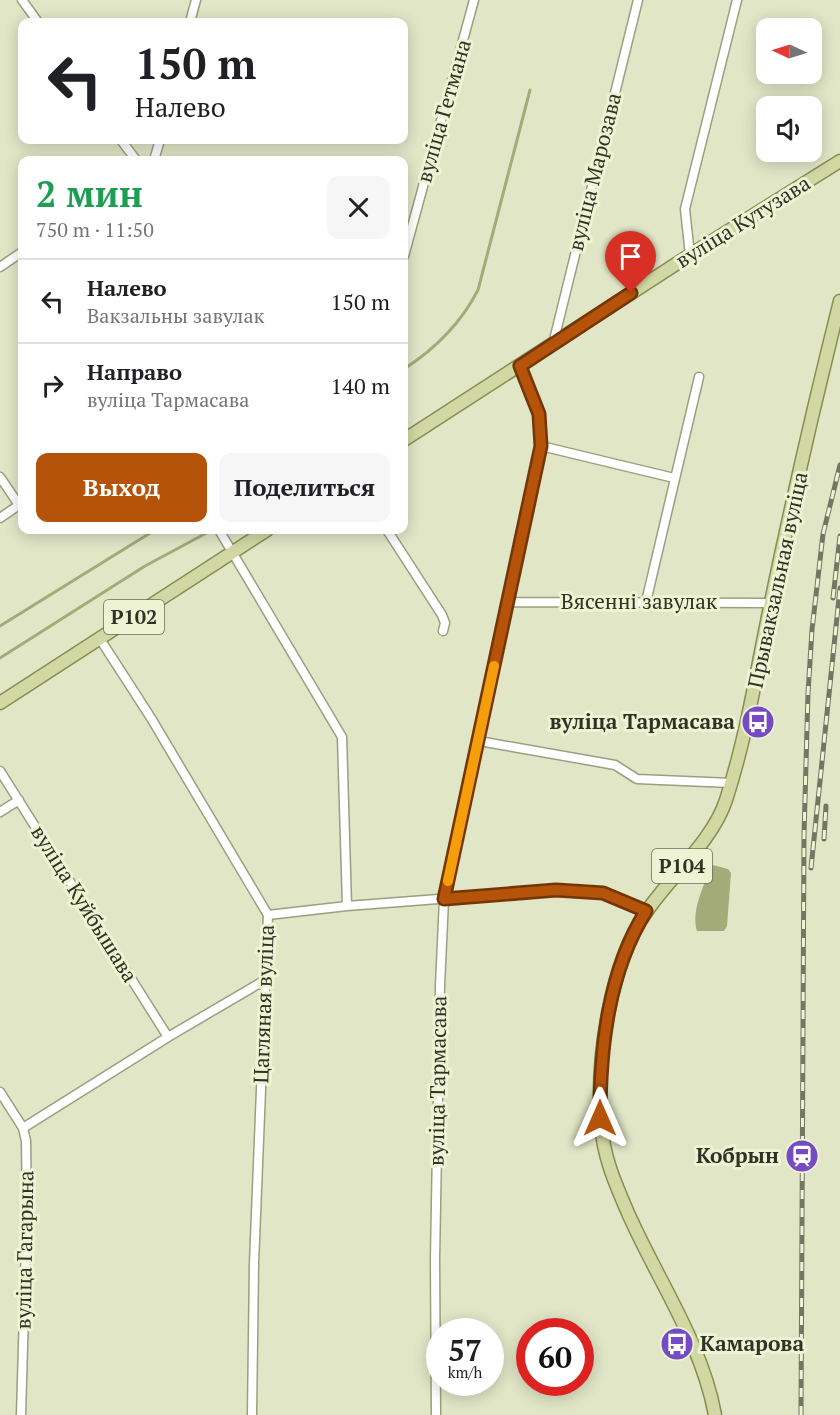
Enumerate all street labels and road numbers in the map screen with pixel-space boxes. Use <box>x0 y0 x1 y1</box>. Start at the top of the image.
street label: вуліца Гетмана <box>409 36 477 186</box>
street label: вуліца Марозава <box>561 89 627 254</box>
street label: вуліца Кутузава <box>670 168 815 274</box>
street label: Прывакзальная вуліца <box>740 469 814 691</box>
street label: Вясенні завулак <box>561 587 718 615</box>
road number: Р102 <box>104 600 164 634</box>
street label: вуліца Куйбышава <box>25 820 145 988</box>
road number: Р104 <box>652 849 712 883</box>
street label: Цагляная вуліца <box>246 924 280 1084</box>
street label: вуліца Тармасава <box>422 995 452 1166</box>
street label: вуліца Гагарына <box>9 1170 39 1330</box>

